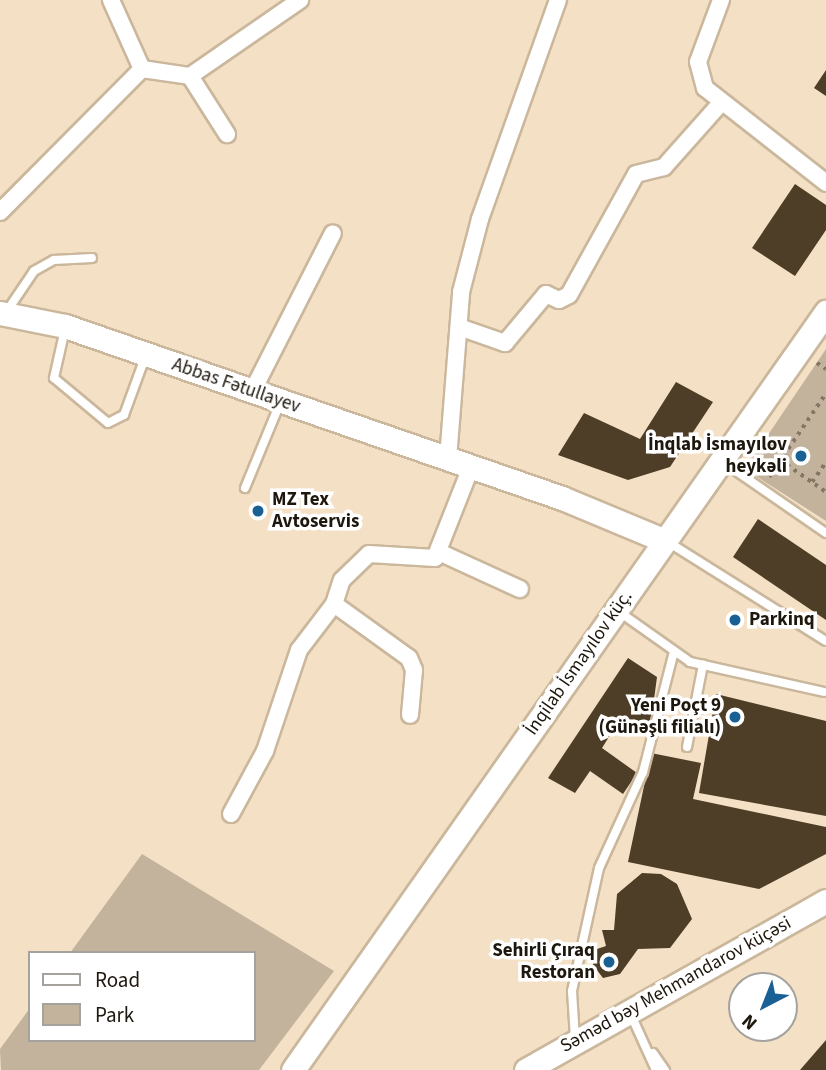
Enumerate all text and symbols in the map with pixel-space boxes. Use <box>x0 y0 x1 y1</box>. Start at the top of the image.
street label: Abbas Fətullayev <box>169 353 303 419</box>
place label: İnqlab İsmayılov heykəli <box>648 434 787 478</box>
marker: İnqlab İsmayılov heykəli <box>793 448 809 464</box>
place label: MZ Tex Avtoservis <box>272 489 359 533</box>
marker: MZ Tex Avtoservis <box>250 503 266 519</box>
street label: İnqilab İsmayılov küç. <box>520 586 638 740</box>
place label: Parkinq <box>749 609 815 631</box>
marker: Parkinq <box>727 612 743 628</box>
place label: Yeni Poçt 9 (Günəşli filialı) <box>598 695 721 739</box>
marker: Yeni Poçt 9 (Günəşli filialı) <box>727 709 743 725</box>
street label: Səməd bəy Mehmandarov küçəsi <box>557 912 795 1058</box>
place label: Sehirli Çıraq Restoran <box>492 940 595 984</box>
legend <box>28 951 256 1042</box>
marker: Sehirli Çıraq Restoran <box>601 954 617 970</box>
text: Road <box>95 965 140 995</box>
north arrow <box>728 972 798 1042</box>
text: Park <box>95 1000 134 1030</box>
text: N <box>736 1007 764 1036</box>

